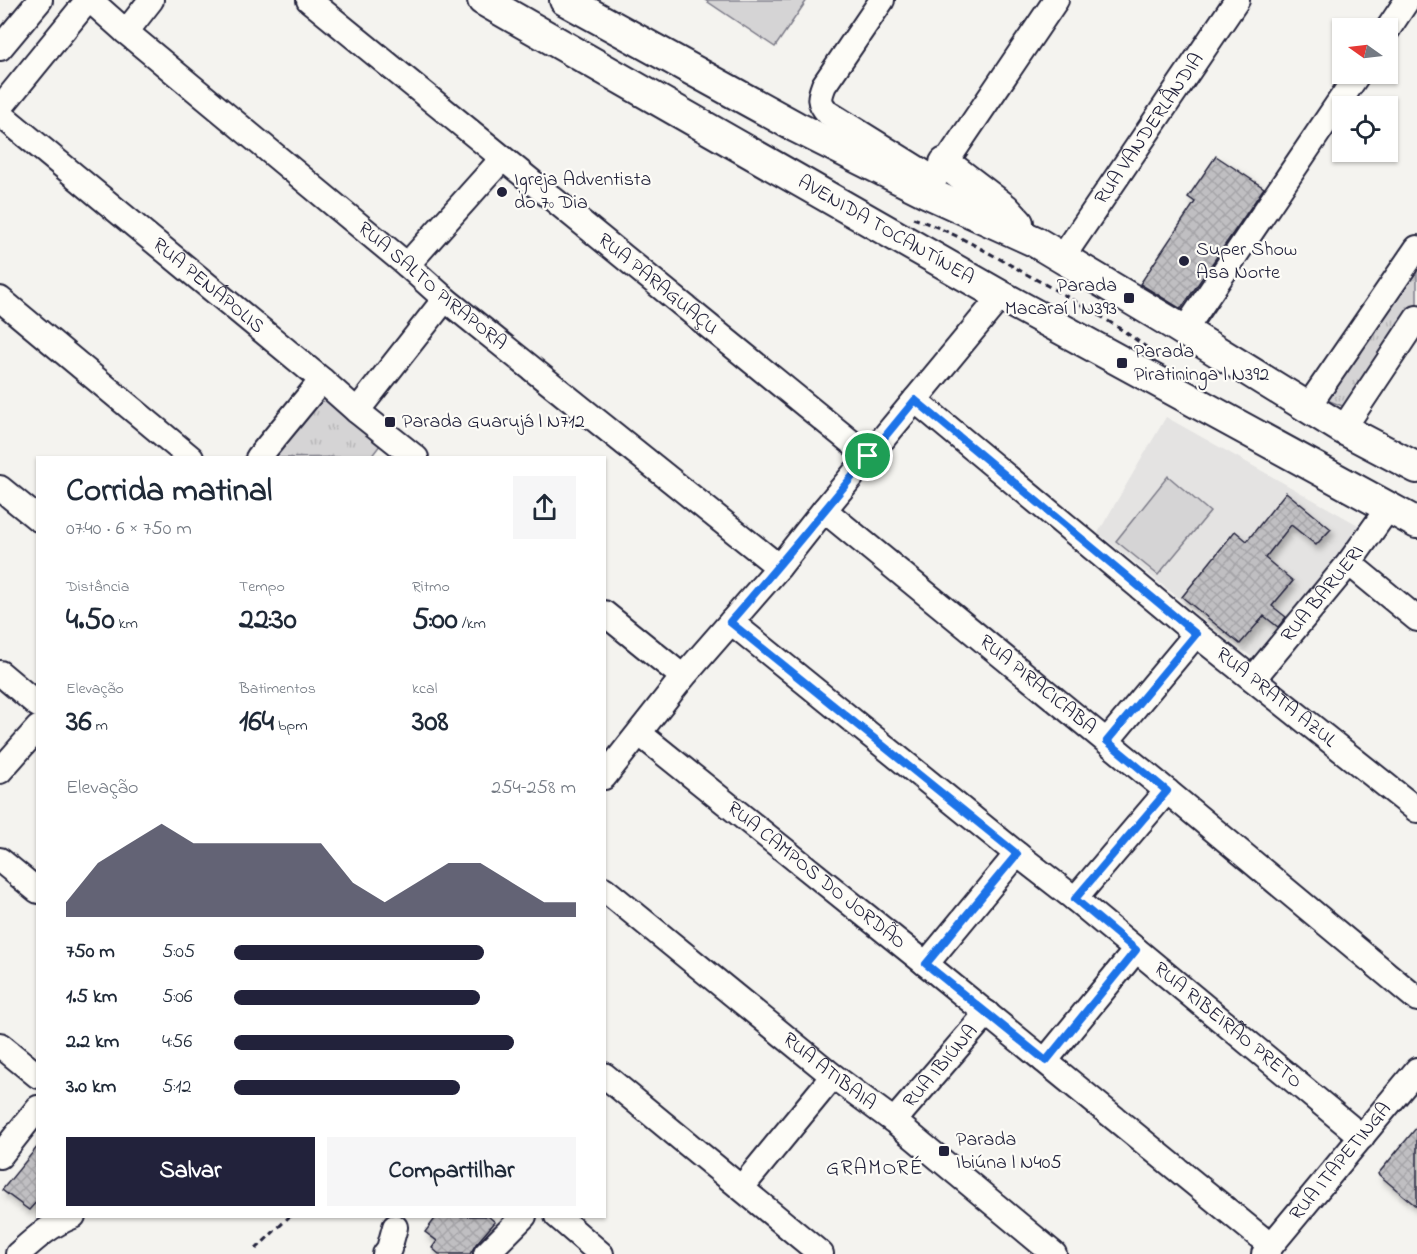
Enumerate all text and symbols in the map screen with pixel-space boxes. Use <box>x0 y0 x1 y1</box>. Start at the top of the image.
north arrow <box>1332 18 1398 84</box>
map controls <box>1332 18 1398 162</box>
street label: RUA VANDERLÂNDIA <box>1088 47 1212 211</box>
button: locate <box>1332 96 1398 162</box>
place label: Igreja Adventista do 7º Dia <box>514 166 651 218</box>
street label: AVENIDA TOCANTÍNEA <box>792 168 980 292</box>
marker: Igreja Adventista do 7º Dia <box>495 185 509 199</box>
street label: RUA SALTO PIRAPORA <box>351 215 513 358</box>
street label: RUA PARAGUAÇU <box>591 226 724 343</box>
street label: RUA PENÁPOLIS <box>146 231 271 341</box>
place label: Super Show Asa Norte <box>1196 236 1297 288</box>
marker: Super Show Asa Norte <box>1177 254 1191 268</box>
place label: Parada Macaraí | N393 <box>1005 272 1117 324</box>
marker: Parada Macaraí | N393 <box>1122 291 1136 305</box>
place label: Parada Piratininga | N392 <box>1134 338 1269 391</box>
marker: Parada Piratininga | N392 <box>1115 356 1129 370</box>
place label: Parada Guarujá | N712 <box>402 408 585 437</box>
marker: Parada Guarujá | N712 <box>383 415 397 429</box>
pin <box>842 430 893 481</box>
icon: arrive <box>851 439 884 472</box>
text: Corrida matinal <box>66 468 272 516</box>
button: share <box>513 476 576 539</box>
text: 07:40 · 6 × 750 m <box>66 515 192 544</box>
street label: RUA BARUERI <box>1274 539 1372 649</box>
text: Distância <box>66 575 129 599</box>
text: Tempo <box>239 575 285 599</box>
text: Ritmo <box>412 575 450 599</box>
text: 4.50 <box>66 599 115 643</box>
text: 22:30 <box>239 599 297 643</box>
text: 5:00 <box>412 599 458 643</box>
text: km <box>115 612 138 636</box>
text: /km <box>458 612 486 636</box>
street label: RUA PIRACICABA <box>972 628 1103 742</box>
street label: RUA PRATA AZUL <box>1209 641 1343 755</box>
text: Elevação <box>66 677 124 701</box>
text: Batimentos <box>239 677 316 701</box>
text: kcal <box>412 677 437 701</box>
text: 36 <box>66 701 92 745</box>
text: 164 <box>239 701 274 745</box>
text: 308 <box>412 701 449 745</box>
text: m <box>92 714 108 738</box>
text: bpm <box>274 714 308 738</box>
text: Elevação <box>66 774 138 803</box>
text: 254–258 m <box>491 774 576 803</box>
street label: RUA CAMPOS DO JORDÃO <box>720 795 912 957</box>
text: 750 m <box>66 938 115 967</box>
text: 5:05 <box>162 938 195 967</box>
street label: RUA RIBEIRÃO PRETO <box>1147 955 1308 1096</box>
text: 1.5 km <box>66 983 117 1012</box>
text: 5:06 <box>162 983 193 1012</box>
street label: RUA IBIÚNA <box>897 1018 985 1115</box>
street label: RUA ATIBAIA <box>776 1026 882 1118</box>
text: 2.2 km <box>66 1028 119 1057</box>
text: 4:56 <box>162 1028 192 1057</box>
text: 3.0 km <box>66 1073 116 1102</box>
text: 5:12 <box>162 1073 191 1102</box>
street label: RUA ITAPETINGA <box>1283 1096 1399 1227</box>
place label: Parada Ibiúna | N405 <box>956 1126 1062 1178</box>
button: Salvar <box>66 1137 315 1206</box>
button: Compartilhar <box>327 1137 576 1206</box>
marker: Parada Ibiúna | N405 <box>937 1144 951 1158</box>
district label: GRAMORÉ <box>826 1154 924 1184</box>

